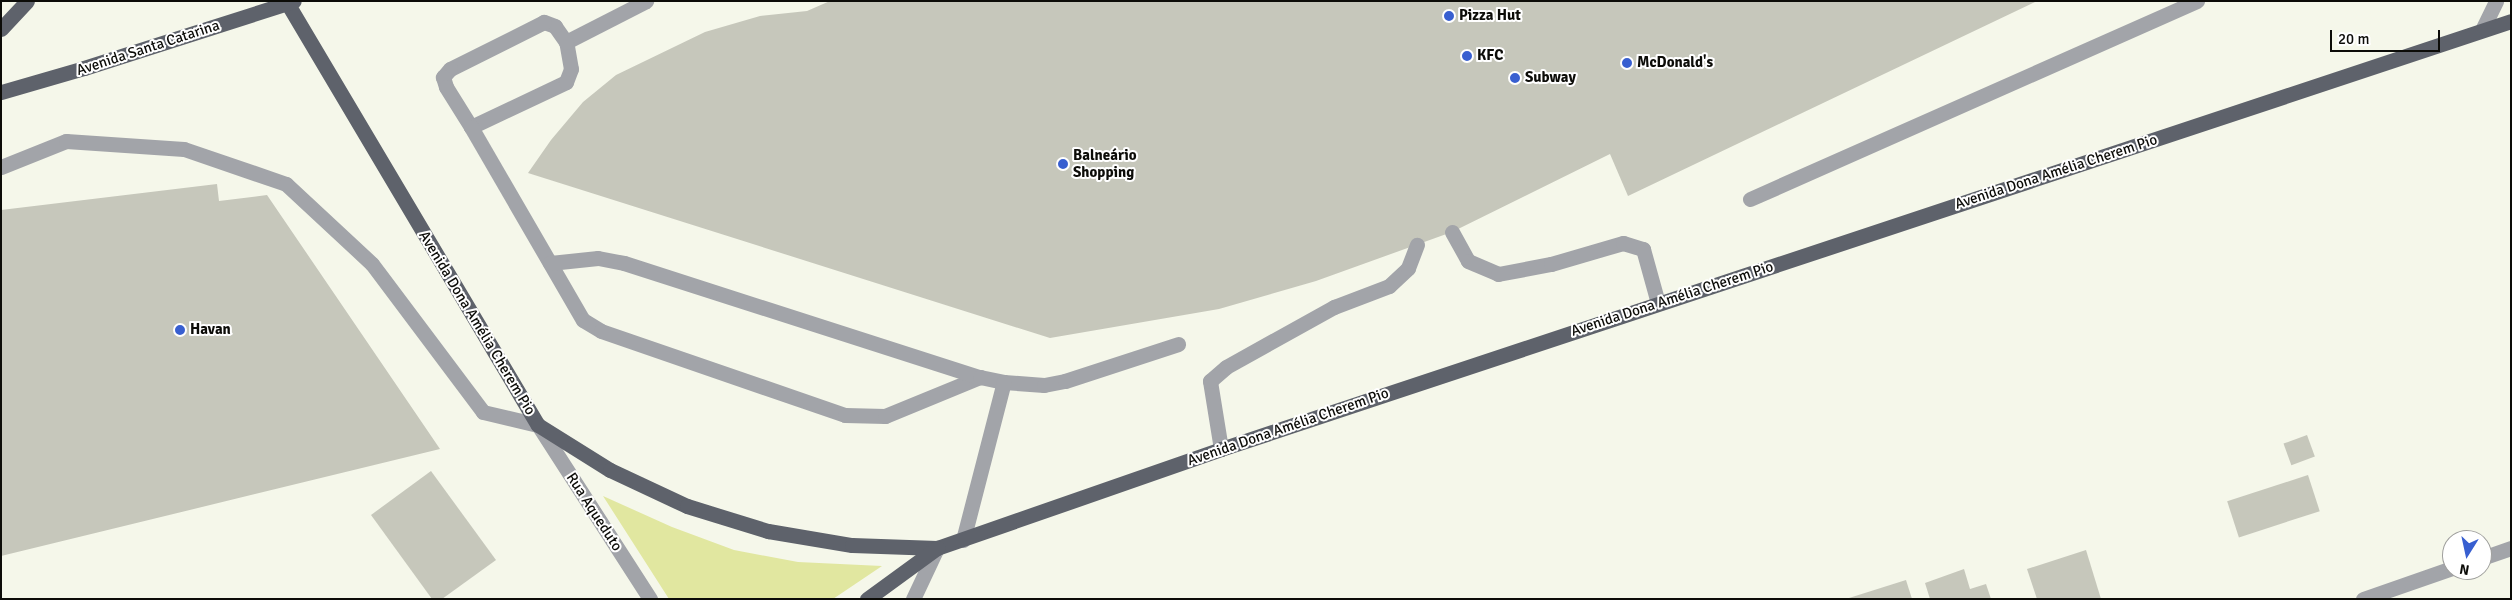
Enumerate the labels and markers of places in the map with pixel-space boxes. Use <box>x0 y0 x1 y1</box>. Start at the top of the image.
place label: Pizza Hut <box>1459 7 1521 25</box>
marker: Pizza Hut <box>1443 10 1455 22</box>
place label: KFC <box>1477 47 1503 65</box>
marker: KFC <box>1461 50 1473 62</box>
place label: McDonald's <box>1637 54 1713 72</box>
marker: McDonald's <box>1621 57 1633 69</box>
place label: Subway <box>1525 69 1576 87</box>
marker: Subway <box>1509 72 1521 84</box>
place label: Balneário Shopping <box>1073 146 1137 181</box>
marker: Balneário Shopping <box>1057 158 1069 170</box>
place label: Havan <box>190 321 231 339</box>
marker: Havan <box>174 324 186 336</box>

